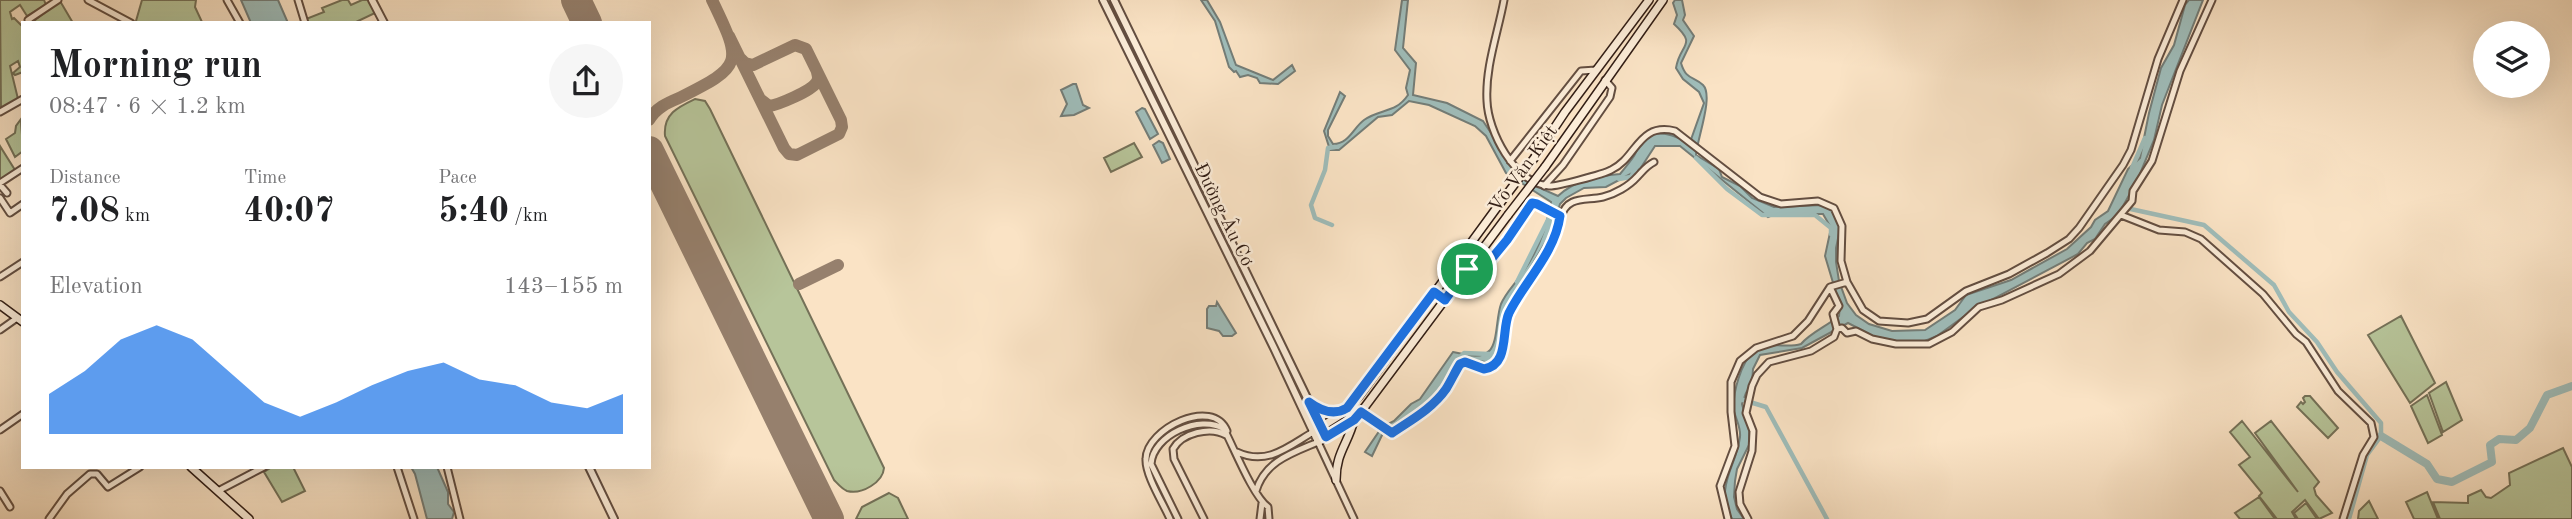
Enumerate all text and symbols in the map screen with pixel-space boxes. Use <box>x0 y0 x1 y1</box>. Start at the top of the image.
map controls <box>2473 21 2550 98</box>
button: layers <box>2473 21 2550 98</box>
button: share <box>549 44 623 118</box>
text: Morning run <box>49 48 262 86</box>
text: 08:47 · 6 × 1.2 km <box>49 95 246 118</box>
street label: Võ Văn Kiệt <box>1486 122 1562 217</box>
street label: Đường Âu Cơ <box>1190 159 1259 270</box>
text: Distance <box>49 169 121 188</box>
text: Time <box>244 169 286 188</box>
text: Pace <box>438 169 477 188</box>
text: 7.08 <box>49 194 120 229</box>
text: 40:07 <box>244 194 335 229</box>
text: 5:40 <box>438 194 509 229</box>
text: km <box>120 207 150 226</box>
text: /km <box>509 207 548 226</box>
pin <box>1437 239 1497 299</box>
icon: arrive <box>1448 250 1486 288</box>
text: Elevation <box>49 275 143 298</box>
text: 143–155 m <box>504 275 623 298</box>

